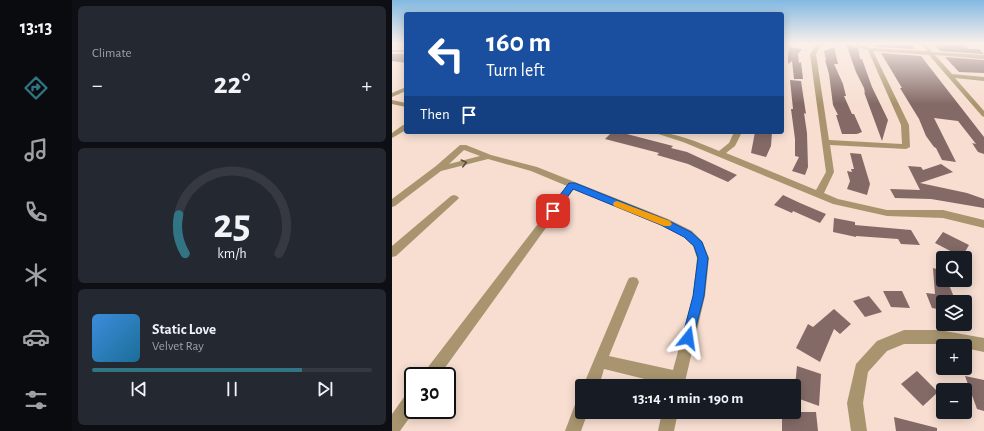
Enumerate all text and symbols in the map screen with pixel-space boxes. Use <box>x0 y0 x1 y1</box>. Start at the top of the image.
text: 13:13 <box>20 19 52 37</box>
icon: left <box>420 28 472 80</box>
text: 160 m <box>486 29 551 57</box>
text: Climate <box>92 47 131 60</box>
text: Turn left <box>486 62 545 80</box>
text: 22° <box>213 69 251 99</box>
icon: directions <box>22 74 50 102</box>
text: − <box>92 74 103 96</box>
text: + <box>361 74 372 96</box>
icon: arrive <box>458 104 480 126</box>
text: Then <box>420 107 450 122</box>
icon: music <box>22 136 50 164</box>
one-way arrow <box>461 159 467 167</box>
pin <box>536 194 570 228</box>
icon: phone <box>22 198 50 226</box>
icon: arrive <box>542 200 564 222</box>
text: 25 <box>213 203 251 244</box>
text: km/h <box>217 246 247 260</box>
map controls <box>936 251 972 419</box>
button: search <box>936 251 972 287</box>
icon: climate <box>22 261 50 289</box>
button: layers <box>936 295 972 331</box>
position arrow <box>667 317 709 359</box>
text: Static Love <box>152 322 216 337</box>
icon: car <box>22 323 50 351</box>
button: + <box>936 339 972 375</box>
text: Velvet Ray <box>152 340 204 353</box>
speed limit sign: 30 <box>404 367 456 419</box>
icon: previous <box>128 378 150 400</box>
icon: pause <box>221 378 243 400</box>
icon: next <box>314 378 336 400</box>
button: − <box>936 383 972 419</box>
icon: filters <box>22 386 50 414</box>
text: 13:14 · 1 min · 190 m <box>633 391 743 406</box>

